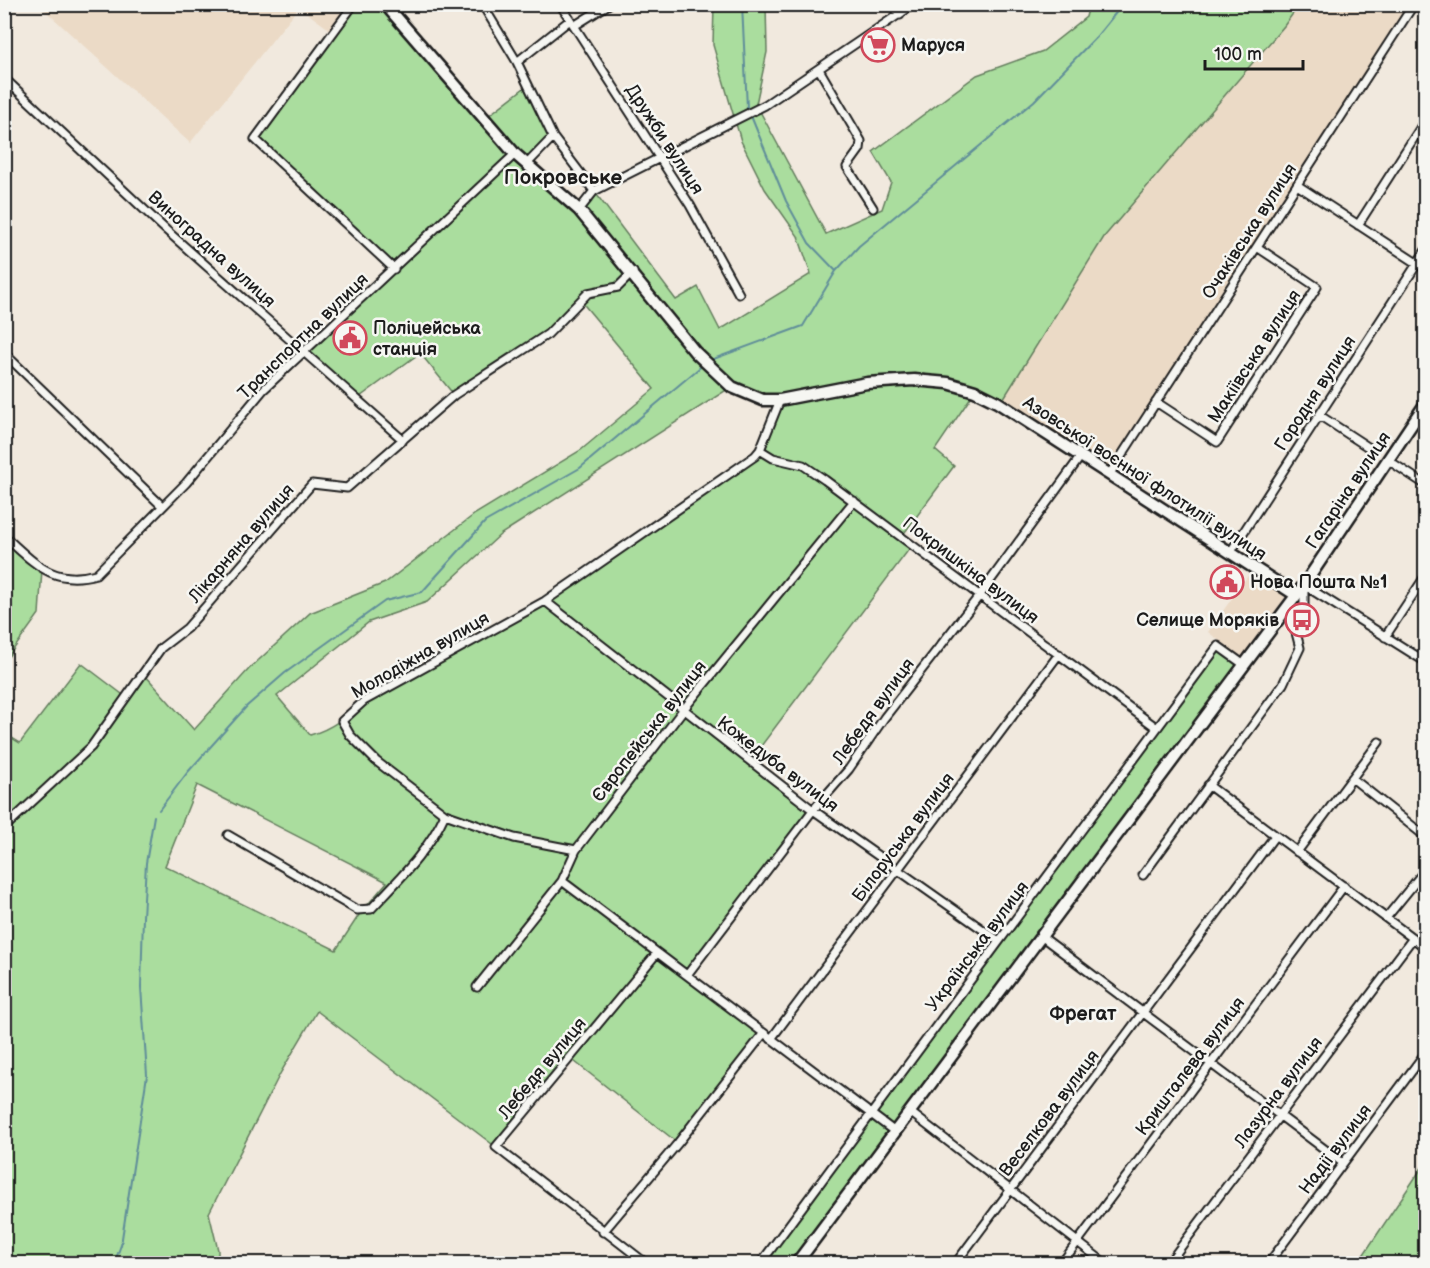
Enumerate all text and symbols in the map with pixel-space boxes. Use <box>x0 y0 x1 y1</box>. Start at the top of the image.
supermarket icon: Маруся <box>860 27 896 63</box>
scale bar <box>1205 33 1302 71</box>
place label: Маруся <box>901 35 965 56</box>
text: 100 m <box>1214 44 1262 65</box>
street label: Дружби вулиця <box>621 80 708 198</box>
street label: Очаківська вулиця <box>1198 160 1301 303</box>
district label: Покровське <box>504 165 623 190</box>
street label: Виноградна вулиця <box>144 187 280 312</box>
street label: Транспортна вулиця <box>234 269 373 404</box>
street label: Макіївська вулиця <box>1204 286 1305 427</box>
place label: Поліцейська станція <box>373 318 481 360</box>
public building icon: Поліцейська станція <box>332 320 368 356</box>
street label: Городня вулиця <box>1270 332 1360 455</box>
street label: Азовської воєнної флотилії вулиця <box>1018 391 1270 565</box>
street label: Гагаріна вулиця <box>1302 428 1395 553</box>
street label: Лікарняна вулиця <box>183 480 299 608</box>
street label: Покришкіна вулиця <box>899 512 1043 628</box>
public building icon: Нова Пошта №1 <box>1209 564 1245 600</box>
place label: Нова Пошта №1 <box>1250 572 1388 593</box>
bus stop icon: Селище Моряків <box>1284 602 1320 638</box>
street label: Молодіжна вулиця <box>348 607 493 703</box>
place label: Селище Моряків <box>1136 610 1279 631</box>
street label: Лебедя вулиця <box>827 654 919 769</box>
street label: Європейська вулиця <box>588 657 711 806</box>
street label: Кожедуба вулиця <box>713 712 843 817</box>
street label: Білоруська вулиця <box>848 769 959 906</box>
street label: Українська вулиця <box>922 877 1033 1016</box>
street label: Кришталева вулиця <box>1131 993 1249 1140</box>
district label: Фрегат <box>1049 1002 1117 1026</box>
street label: Лебедя вулиця <box>493 1013 591 1124</box>
street label: Лазурна вулиця <box>1229 1033 1327 1153</box>
street label: Веселкова вулиця <box>995 1046 1104 1181</box>
street label: Надії вулиця <box>1295 1100 1376 1198</box>

